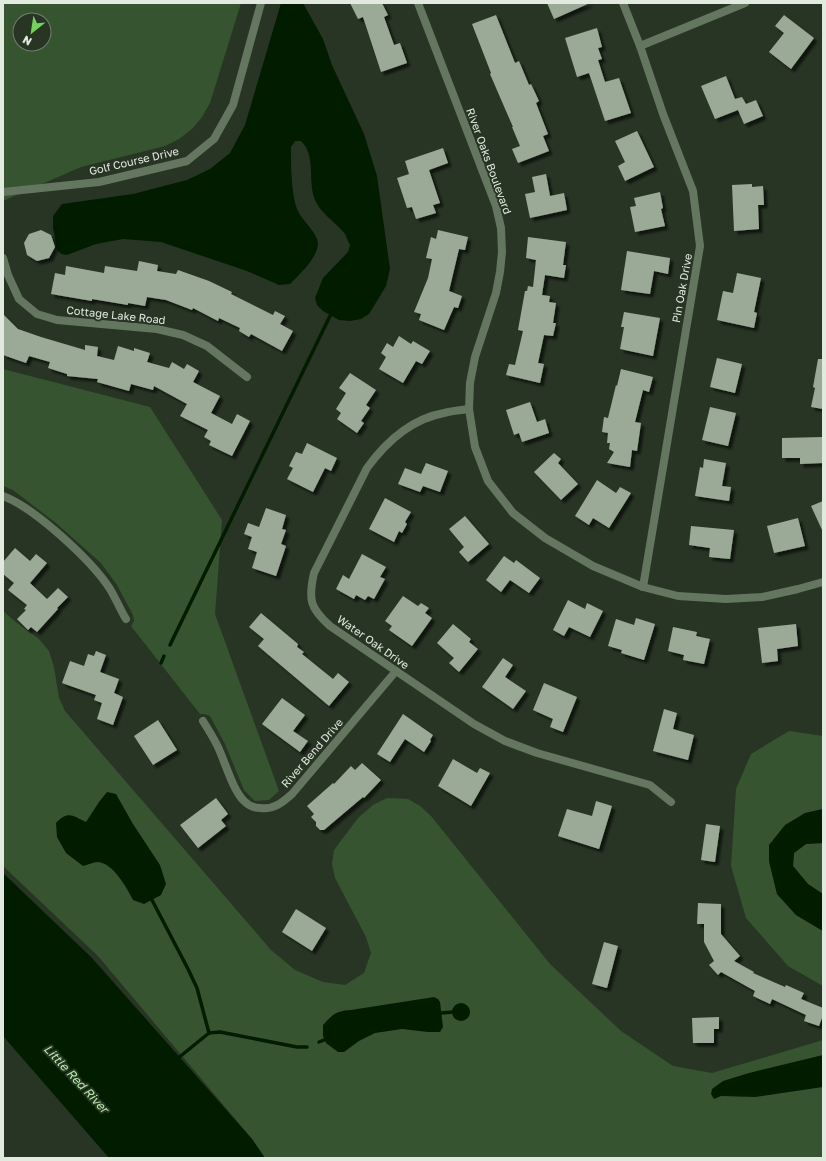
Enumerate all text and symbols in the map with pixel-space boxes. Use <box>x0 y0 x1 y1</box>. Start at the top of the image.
north arrow <box>12 12 52 52</box>
text: N <box>20 33 34 49</box>
street label: River Oaks Boulevard <box>464 106 515 216</box>
street label: Golf Course Drive <box>88 144 180 177</box>
street label: Pin Oak Drive <box>669 252 694 324</box>
street label: Cottage Lake Road <box>66 303 166 326</box>
street label: Water Oak Drive <box>335 612 412 671</box>
street label: River Bend Drive <box>278 716 345 790</box>
water label: Little Red River <box>41 1041 113 1118</box>

